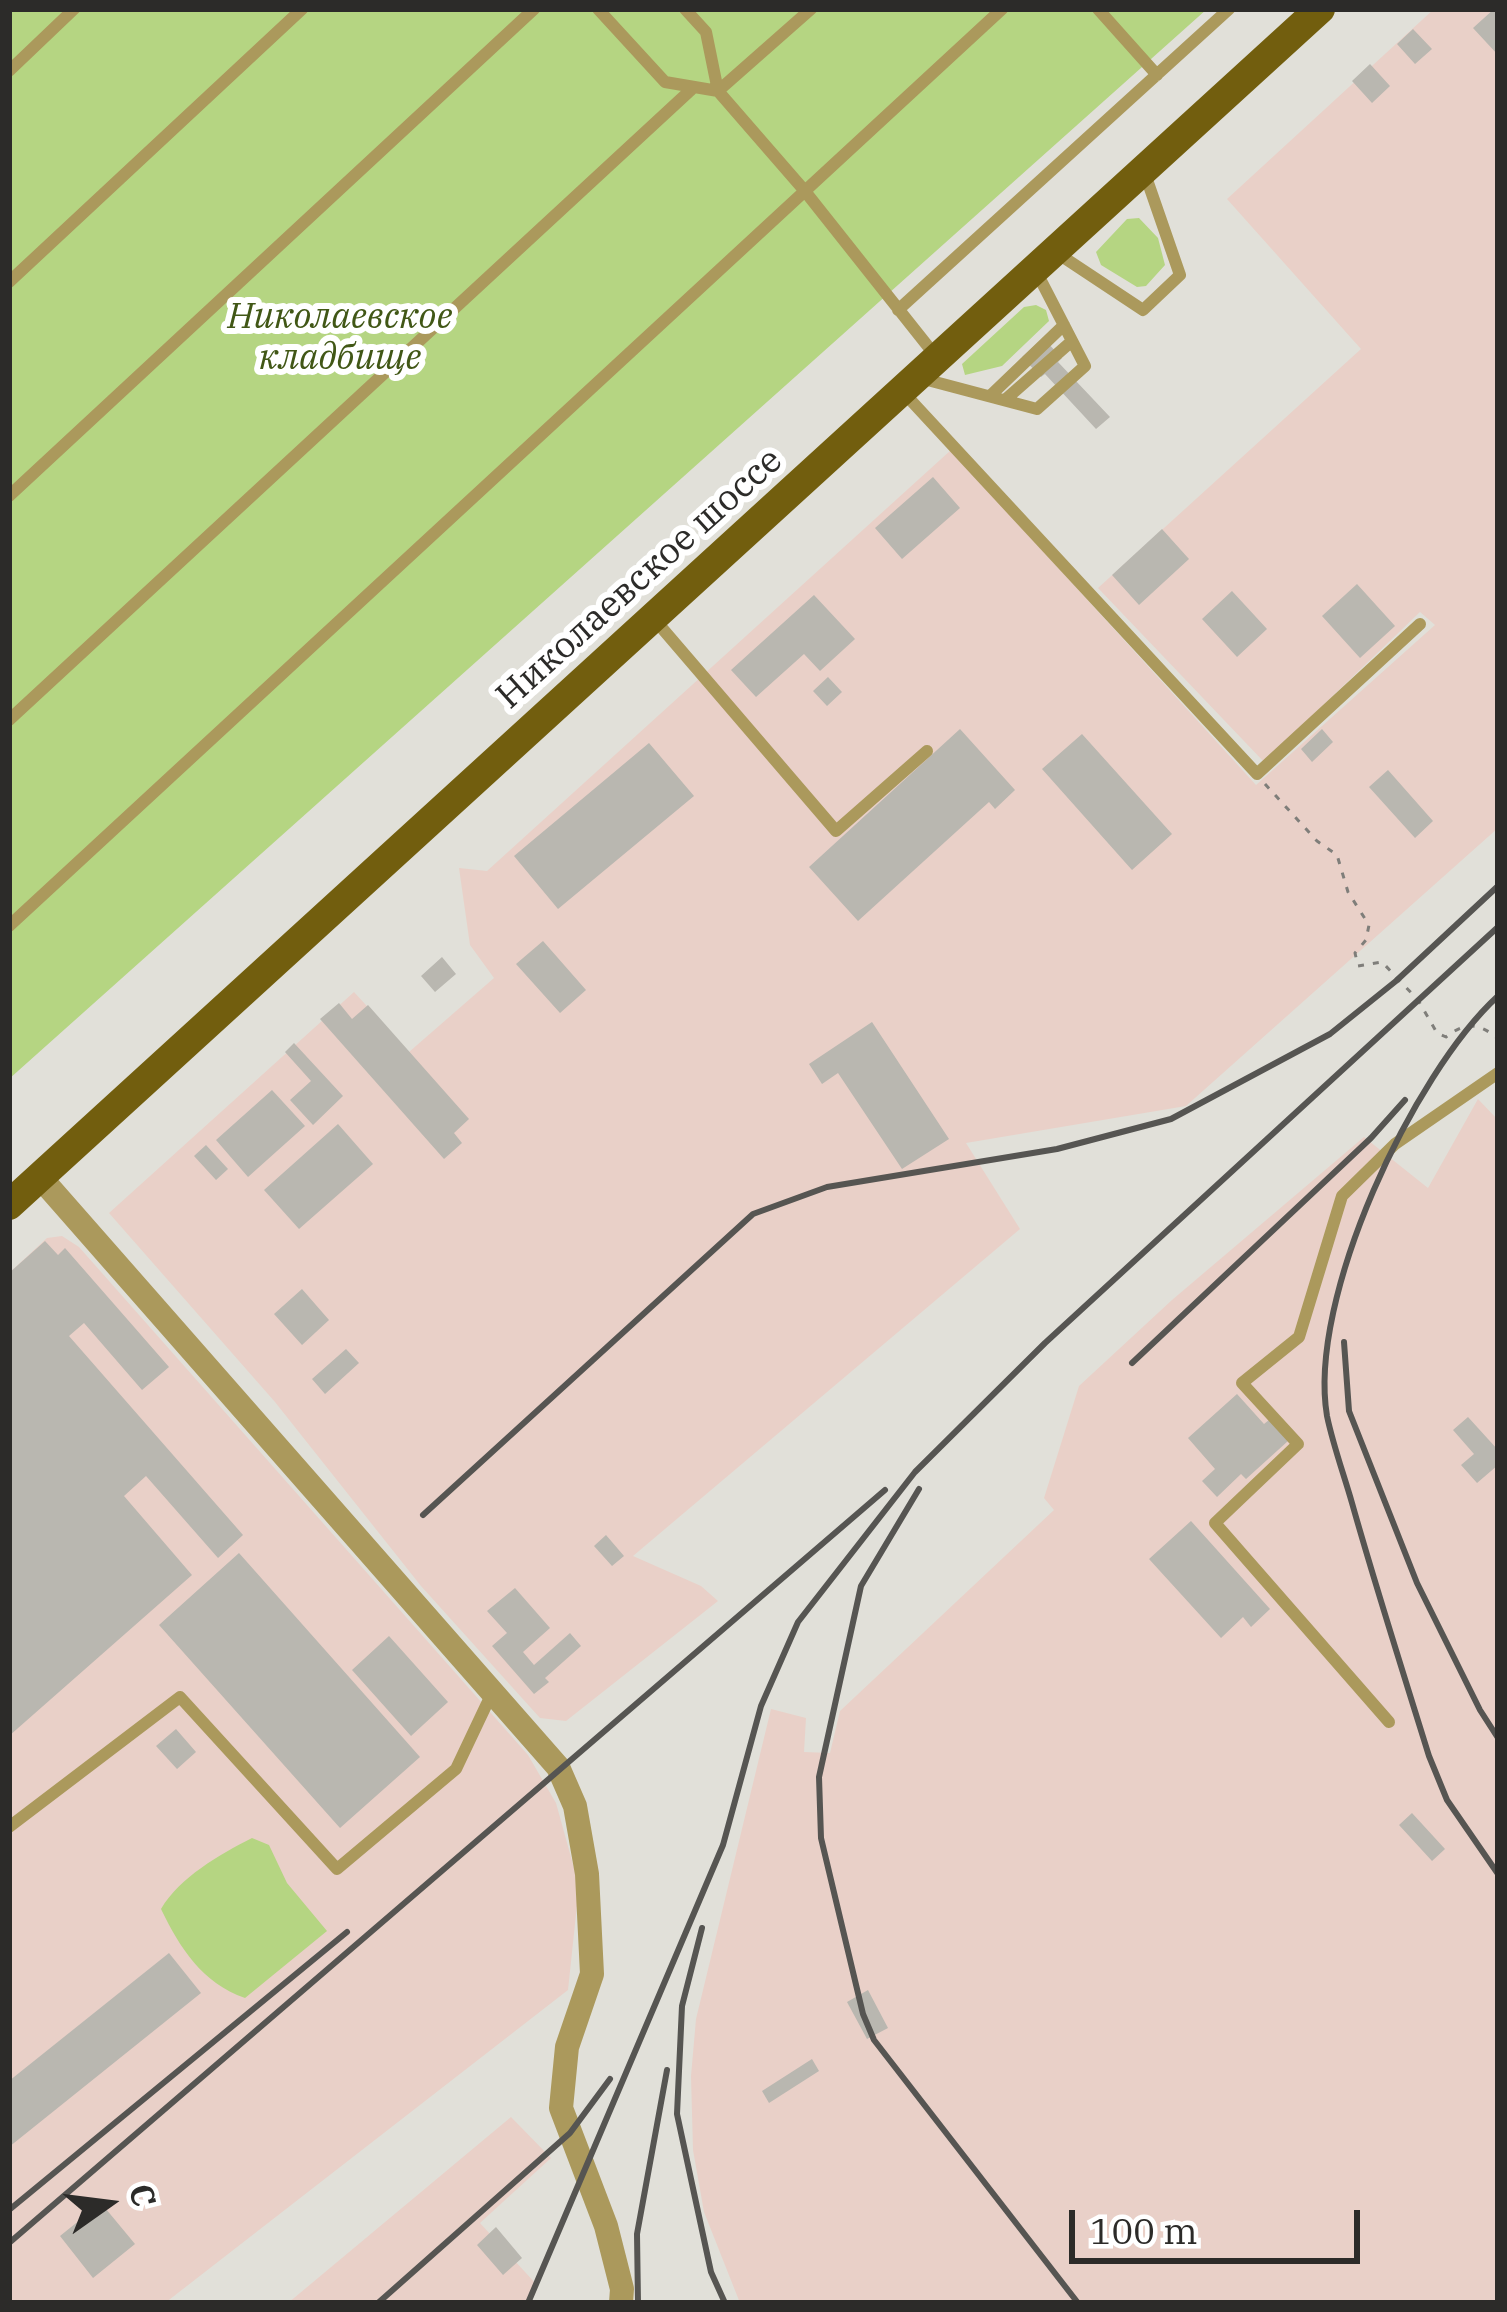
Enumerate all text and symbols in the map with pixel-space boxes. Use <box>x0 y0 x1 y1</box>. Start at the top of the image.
park label: Николаевское кладбище <box>228 296 452 381</box>
street label: Николаевское шоссе <box>488 439 792 719</box>
north arrow <box>48 2144 168 2264</box>
text: С <box>120 2179 167 2211</box>
scale bar <box>1075 2186 1366 2260</box>
text: 100 m <box>1090 2207 1197 2254</box>

